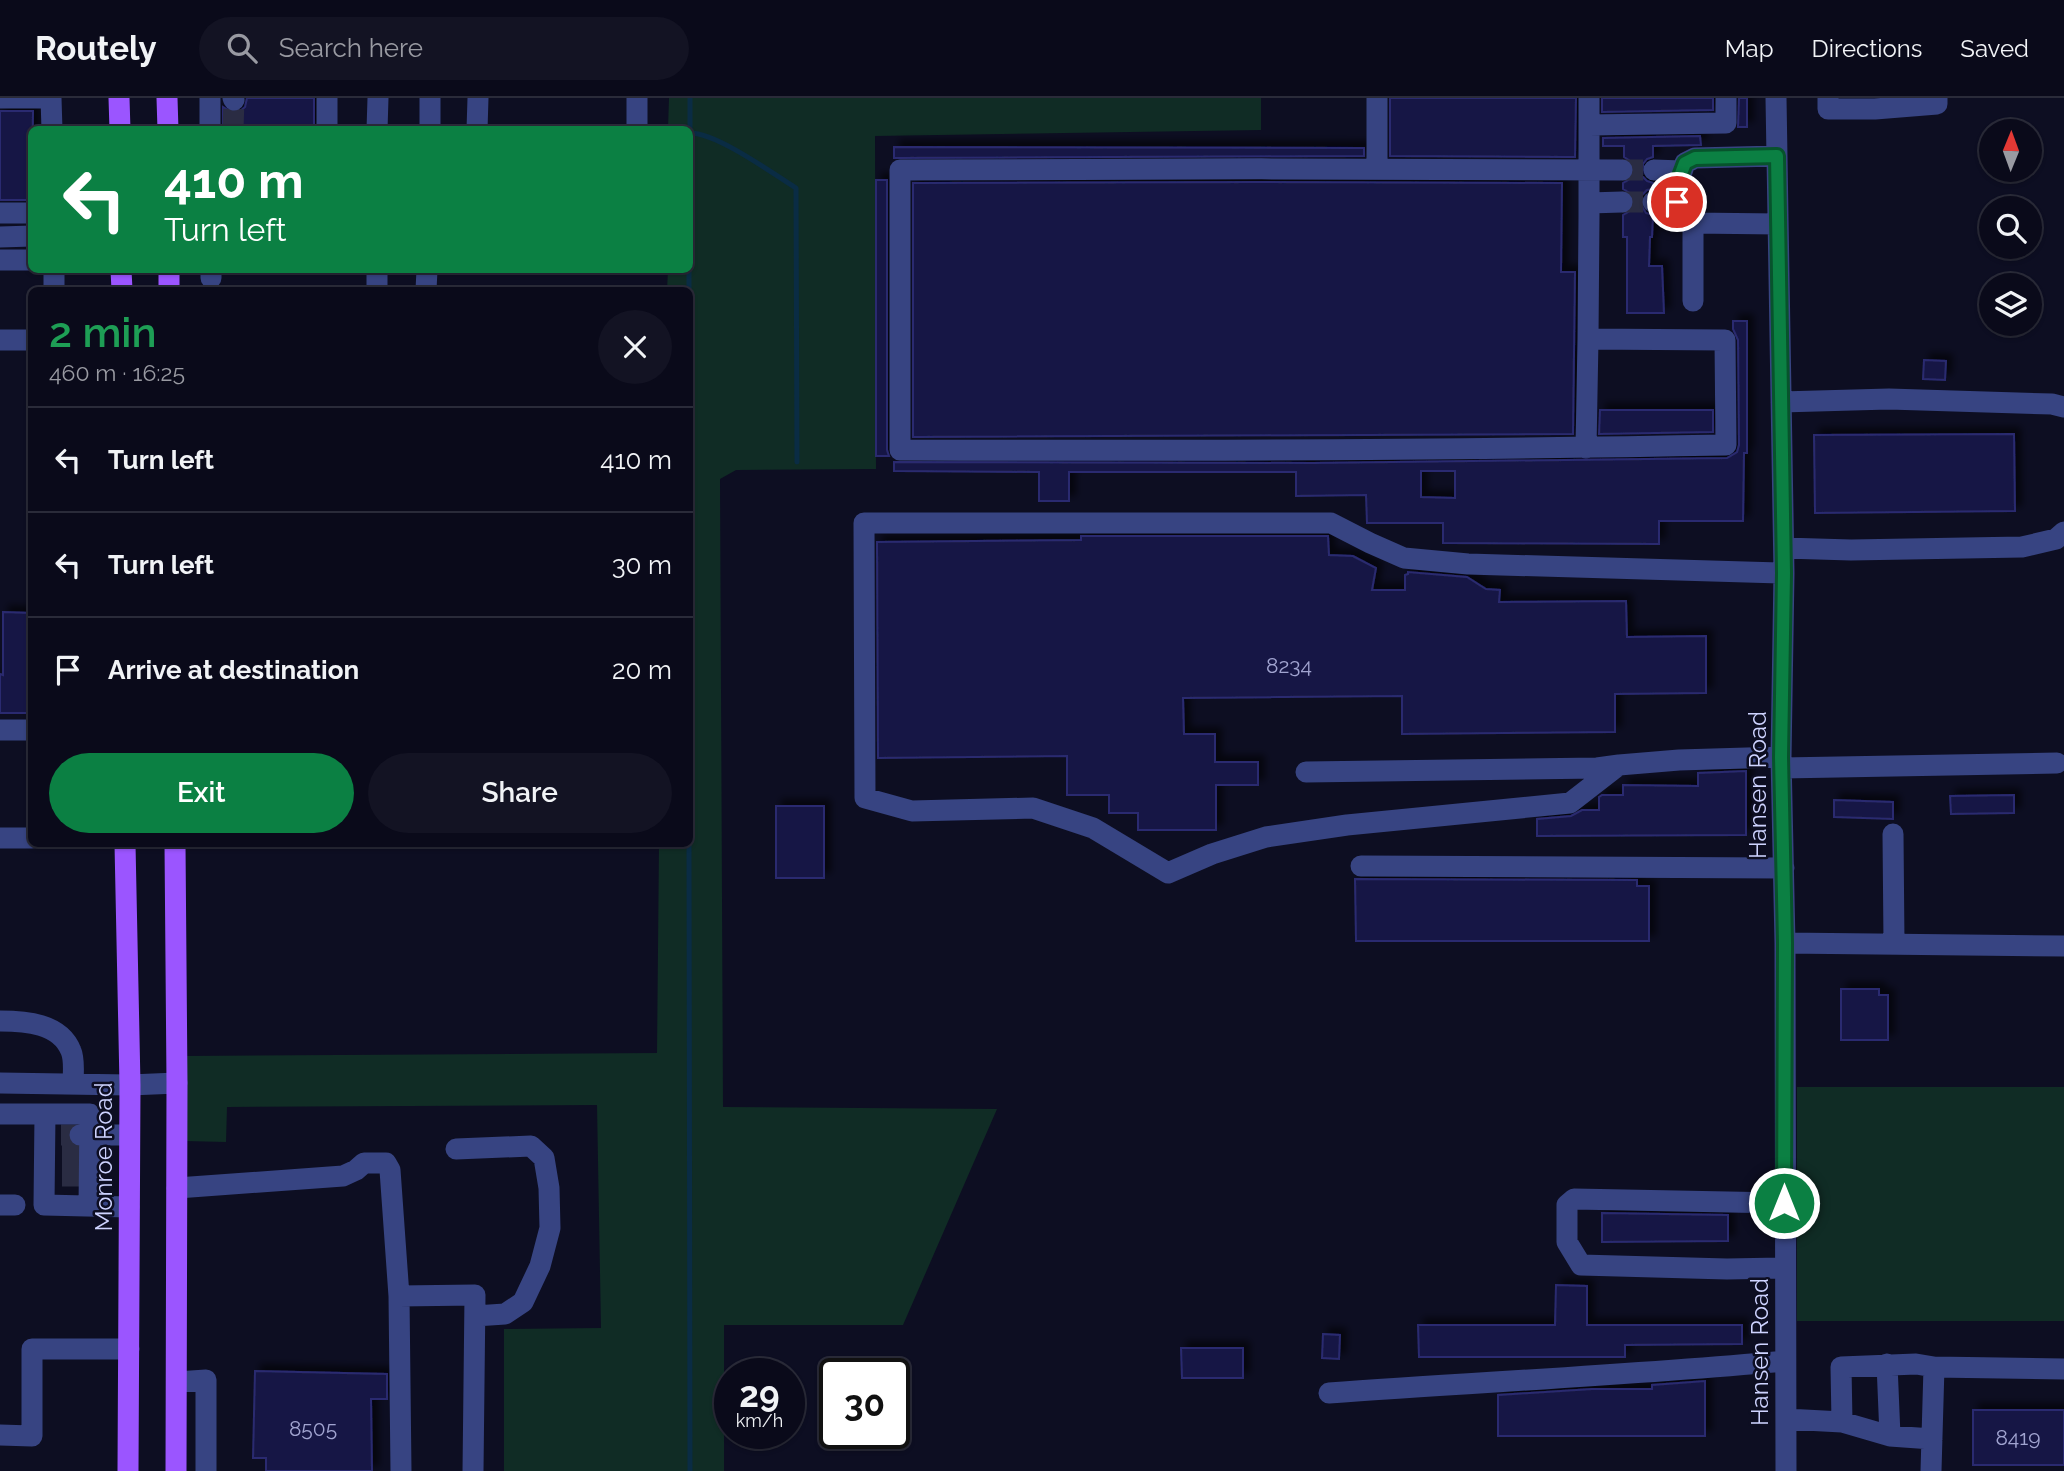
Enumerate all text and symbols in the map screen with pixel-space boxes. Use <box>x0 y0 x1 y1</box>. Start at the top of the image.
search box <box>199 17 689 80</box>
text: Routely <box>35 29 157 68</box>
icon: search <box>223 29 261 67</box>
text: Search here <box>279 33 423 63</box>
text: Map <box>1725 34 1774 63</box>
text: Directions <box>1812 34 1922 63</box>
text: Saved <box>1960 34 2029 63</box>
north arrow <box>1979 119 2042 182</box>
map controls <box>1979 119 2042 336</box>
text: 410 m <box>164 152 304 209</box>
icon: left <box>49 154 140 245</box>
pin <box>1647 172 1707 232</box>
icon: arrive <box>1658 183 1696 221</box>
button: search <box>1979 196 2042 259</box>
text: Turn left <box>164 211 286 248</box>
button: layers <box>1979 273 2042 336</box>
text: 2 min <box>49 308 157 357</box>
button: close <box>598 310 672 384</box>
text: 460 m · 16:25 <box>49 359 185 386</box>
icon: left <box>49 441 87 479</box>
text: Turn left <box>108 445 214 475</box>
text: 410 m <box>600 445 672 475</box>
icon: left <box>49 546 87 584</box>
text: Turn left <box>108 550 214 580</box>
text: 30 m <box>612 550 672 580</box>
icon: arrive <box>49 651 87 689</box>
house number: 8234 <box>1266 653 1312 678</box>
text: Arrive at destination <box>108 655 359 685</box>
text: 20 m <box>612 655 672 685</box>
street label: Hansen Road <box>1743 711 1772 859</box>
button: Exit <box>49 753 354 833</box>
button: Share <box>368 753 672 833</box>
street label: Monroe Road <box>89 1082 118 1232</box>
position arrow <box>1747 1166 1821 1240</box>
street label: Hansen Road <box>1745 1278 1774 1426</box>
speed limit sign: 30 <box>819 1358 910 1449</box>
text: 29 <box>739 1374 780 1415</box>
text: km/h <box>736 1410 783 1431</box>
house number: 8505 <box>289 1416 337 1441</box>
house number: 8419 <box>1995 1425 2041 1450</box>

